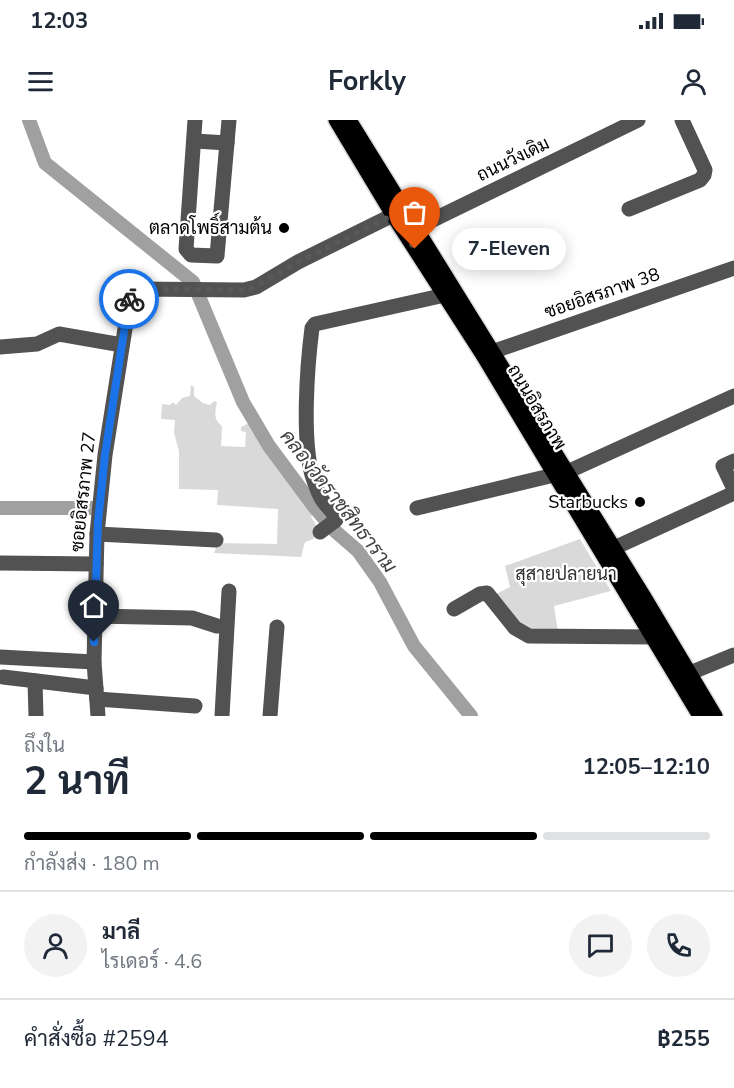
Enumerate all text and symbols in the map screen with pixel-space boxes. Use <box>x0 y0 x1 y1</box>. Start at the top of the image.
text: 12:03 <box>30 6 88 36</box>
text: Forkly <box>328 63 406 100</box>
icon: menu <box>24 65 57 98</box>
icon: person <box>677 65 710 98</box>
street label: ถนนวังเดิม <box>473 131 553 187</box>
pin <box>389 187 440 249</box>
icon: bag <box>398 196 431 229</box>
place label: ตลาดโพธิ์สามต้น <box>149 212 272 240</box>
marker: ตลาดโพธิ์สามต้น <box>277 221 291 235</box>
callout: 7-Eleven <box>451 228 565 270</box>
text: 7-Eleven <box>468 235 550 262</box>
street label: ซอยอิสรภาพ 38 <box>541 262 663 324</box>
courier <box>99 269 159 329</box>
icon: bike <box>113 283 146 316</box>
street label: ถนนอิสรภาพ <box>502 360 572 454</box>
water label: คลองวัดราชสิทธาราม <box>274 424 403 579</box>
street label: ซอยอิสรภาพ 27 <box>65 431 101 553</box>
place label: Starbucks <box>548 490 628 514</box>
marker: Starbucks <box>633 495 647 509</box>
park label: สุสายปลายนา <box>515 562 617 586</box>
pin <box>68 580 119 642</box>
icon: home <box>77 589 110 622</box>
text: ถึงใน <box>24 732 65 759</box>
text: 12:05–12:10 <box>582 752 710 782</box>
text: 2 นาที <box>24 755 130 808</box>
text: กำลังส่ง · 180 m <box>24 850 160 877</box>
button: person <box>24 914 87 977</box>
button: chat <box>569 914 632 977</box>
button: phone <box>647 914 710 977</box>
text: มาลี <box>102 917 140 947</box>
text: ไรเดอร์ · 4.6 <box>102 948 202 975</box>
text: คำสั่งซื้อ #2594 <box>24 1024 169 1054</box>
text: ฿255 <box>657 1024 710 1054</box>

